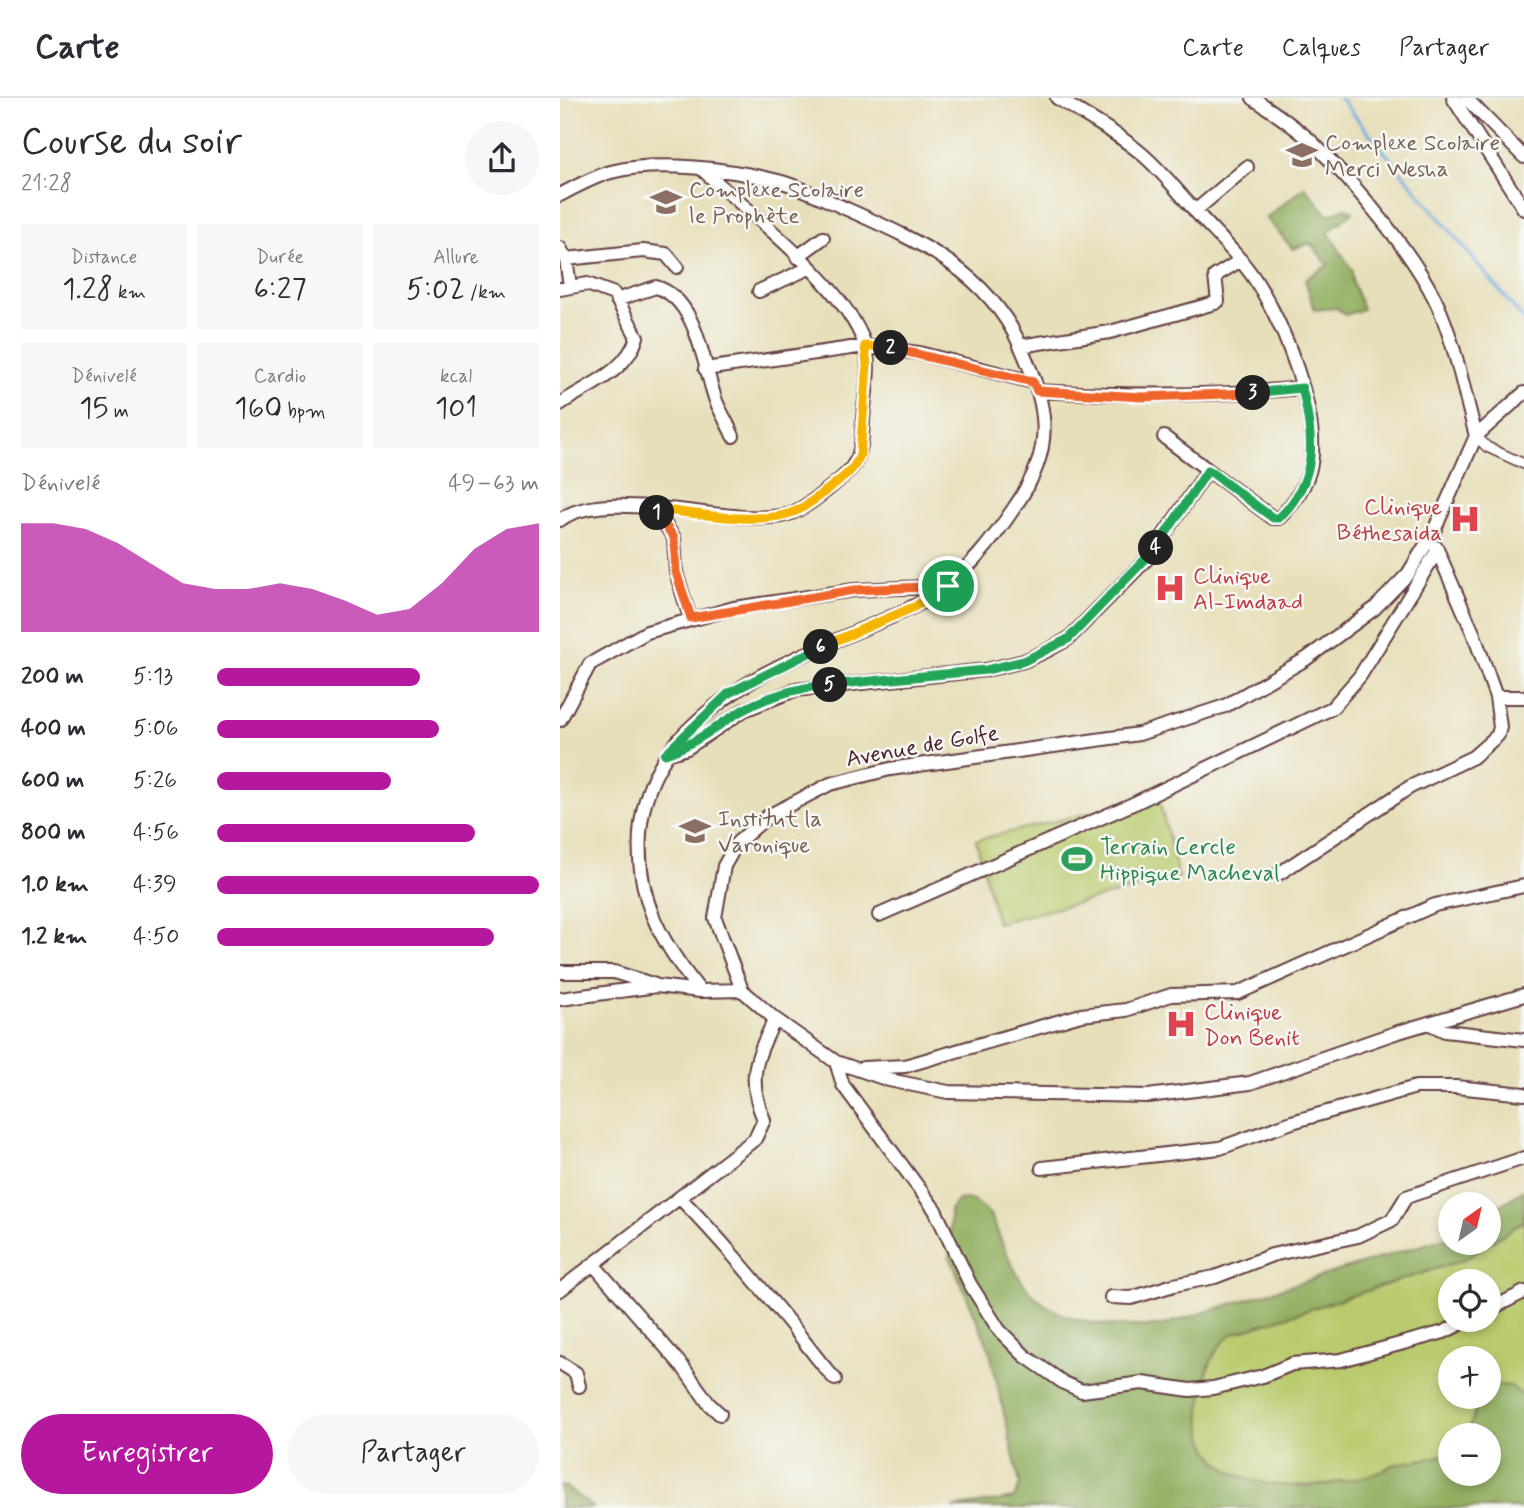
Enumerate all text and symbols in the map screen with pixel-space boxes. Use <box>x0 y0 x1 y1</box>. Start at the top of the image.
text: Carte <box>35 26 120 70</box>
text: Carte <box>1182 33 1244 64</box>
text: Calques <box>1282 33 1361 64</box>
text: Partager <box>1399 33 1489 64</box>
text: Course du soir <box>21 118 242 167</box>
button: share <box>465 121 539 195</box>
place label: Complexe Scolaire Merci Wesha <box>1325 129 1500 185</box>
school or university icon: Complexe Scolaire Merci Wesha <box>1285 138 1319 172</box>
text: 21:28 <box>21 169 72 199</box>
place label: Complexe Scolaire le Prophète <box>689 176 864 232</box>
school or university icon: Complexe Scolaire le Prophète <box>649 185 683 219</box>
text: Distance <box>71 245 137 270</box>
text: Durée <box>256 245 304 270</box>
text: Allure <box>433 245 479 270</box>
text: 1.28 <box>62 270 113 309</box>
text: 6:27 <box>253 270 307 309</box>
text: 5:02 <box>406 270 465 309</box>
text: km <box>113 280 146 305</box>
text: /km <box>465 280 506 305</box>
pin: 2 <box>874 330 908 366</box>
text: 2 <box>886 335 895 360</box>
text: Dénivelé <box>71 364 137 389</box>
text: Cardio <box>254 364 306 389</box>
text: kcal <box>440 364 472 389</box>
pin: 3 <box>1236 376 1270 410</box>
text: 3 <box>1248 380 1257 405</box>
text: 15 <box>79 389 109 428</box>
text: 160 <box>234 389 282 428</box>
text: 101 <box>435 389 477 428</box>
text: m <box>109 399 129 424</box>
text: bpm <box>282 399 326 424</box>
text: Dénivelé <box>21 469 100 499</box>
text: 49–63 m <box>448 469 539 499</box>
place label: Clinique Béthesaida <box>1336 493 1442 549</box>
pin: 1 <box>640 496 674 530</box>
text: 1 <box>652 500 661 525</box>
hospital icon: Clinique Béthesaida <box>1448 502 1482 536</box>
pin: 4 <box>1138 531 1174 566</box>
text: 4 <box>1150 535 1161 560</box>
pin <box>918 556 978 616</box>
place label: Clinique Al-Imdaad <box>1193 562 1303 618</box>
icon: arrive <box>929 567 967 605</box>
hospital icon: Clinique Al-Imdaad <box>1153 571 1187 605</box>
pin: 6 <box>804 630 838 664</box>
text: 6 <box>816 634 825 659</box>
text: 200 m <box>21 662 84 692</box>
text: 5:13 <box>133 662 173 692</box>
pin: 5 <box>812 668 848 702</box>
text: 5 <box>824 672 835 697</box>
text: 400 m <box>21 714 86 744</box>
text: 5:06 <box>133 714 179 744</box>
street label: Avenue de Golfe <box>843 719 1001 775</box>
text: 600 m <box>21 766 84 796</box>
text: 5:26 <box>133 766 177 796</box>
place label: Institut la Varonique <box>718 805 822 861</box>
school or university icon: Institut la Varonique <box>678 814 712 848</box>
text: 800 m <box>21 818 85 848</box>
text: 4:56 <box>133 818 179 848</box>
place label: Terrain Cercle Hippique Macheval <box>1100 833 1280 889</box>
sports icon: Terrain Cercle Hippique Macheval <box>1060 842 1094 876</box>
text: 1.0 km <box>21 870 89 900</box>
text: 4:39 <box>133 870 177 900</box>
text: 1.2 km <box>21 922 87 952</box>
text: 4:50 <box>133 922 179 952</box>
place label: Clinique Don Benit <box>1204 998 1300 1054</box>
hospital icon: Clinique Don Benit <box>1164 1007 1198 1041</box>
north arrow <box>1438 1192 1502 1255</box>
map controls <box>1438 1192 1501 1486</box>
button: locate <box>1438 1269 1501 1332</box>
button: + <box>1438 1346 1501 1409</box>
button: Enregistrer <box>21 1414 273 1494</box>
button: Partager <box>287 1414 539 1494</box>
button: − <box>1438 1423 1501 1486</box>

